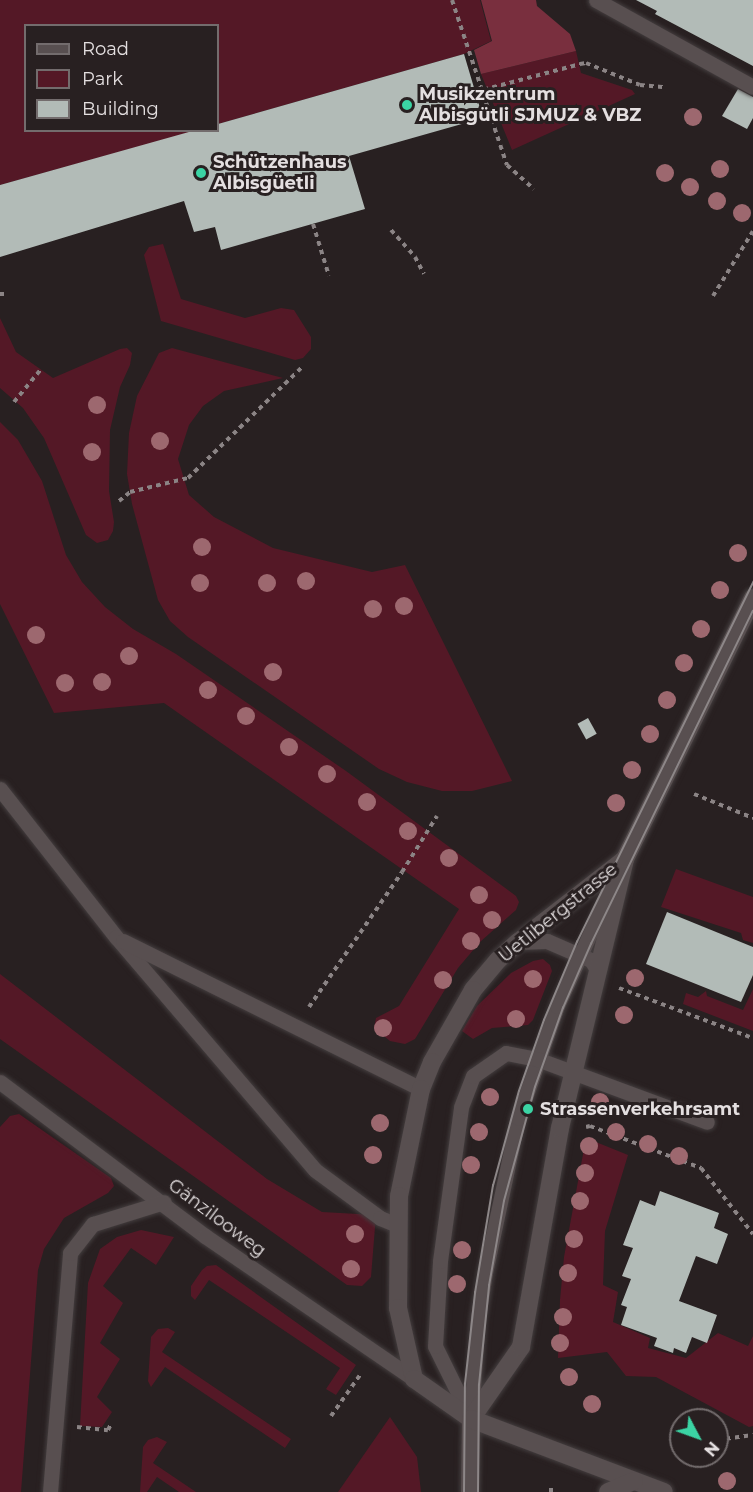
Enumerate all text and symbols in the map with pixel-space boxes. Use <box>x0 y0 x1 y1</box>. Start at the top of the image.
legend <box>24 24 219 132</box>
text: Road <box>82 38 129 60</box>
text: Park <box>82 68 123 90</box>
place label: Musikzentrum Albisgütli SJMUZ & VBZ <box>419 84 641 127</box>
text: Building <box>82 98 159 120</box>
marker: Musikzentrum Albisgütli SJMUZ & VBZ <box>400 98 414 112</box>
place label: Schützenhaus Albisgüetli <box>213 152 347 195</box>
marker: Schützenhaus Albisgüetli <box>194 166 208 180</box>
street label: Uetlibergstrasse <box>494 859 622 967</box>
place label: Strassenverkehrsamt <box>540 1098 740 1120</box>
marker: Strassenverkehrsamt <box>521 1102 535 1116</box>
street label: Gänzilooweg <box>164 1174 270 1262</box>
north arrow <box>669 1408 729 1468</box>
text: N <box>700 1438 723 1460</box>

